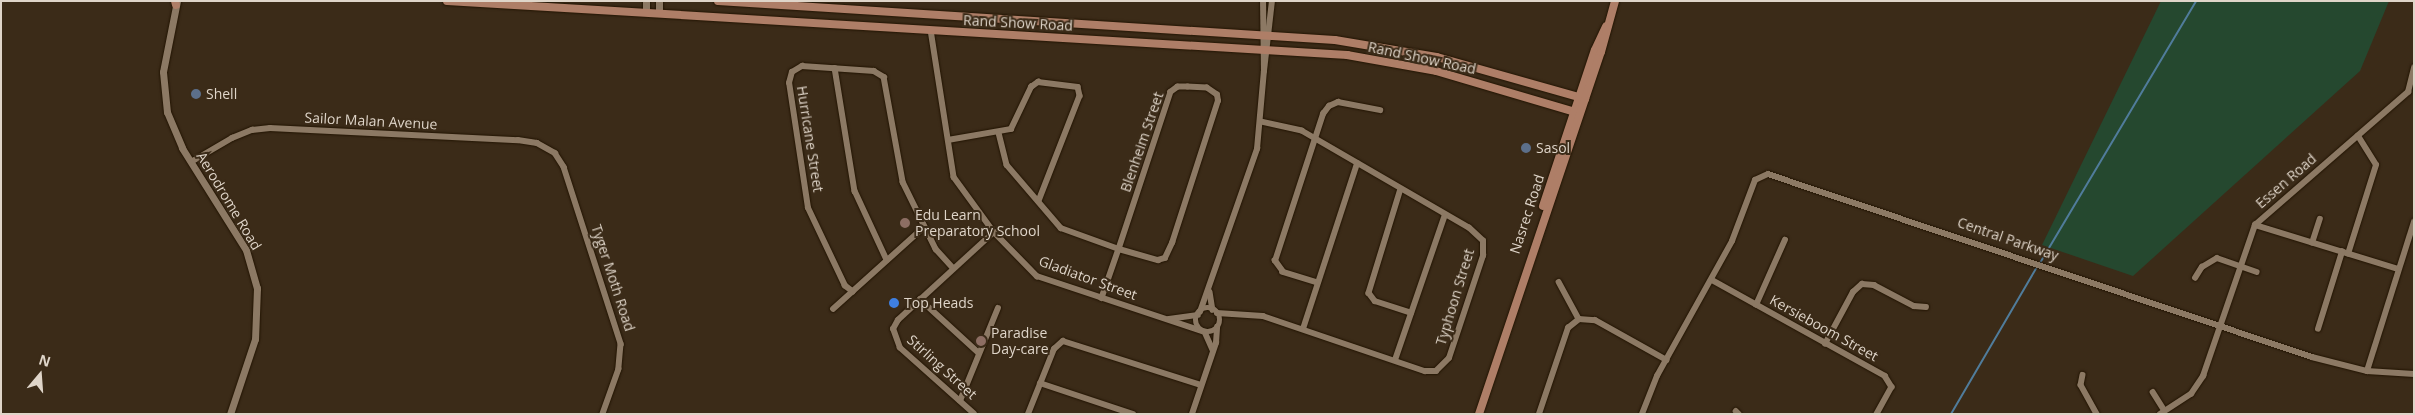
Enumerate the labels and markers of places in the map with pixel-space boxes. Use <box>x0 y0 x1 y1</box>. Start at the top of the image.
place label: Shell <box>206 86 237 102</box>
marker: Shell <box>190 88 202 100</box>
place label: Sasol <box>1536 140 1570 156</box>
marker: Sasol <box>1520 142 1532 154</box>
place label: Edu Learn Preparatory School <box>915 207 1040 240</box>
marker: Edu Learn Preparatory School <box>899 217 911 229</box>
place label: Top Heads <box>904 295 974 311</box>
marker: Top Heads <box>888 297 900 309</box>
place label: Paradise Day-care <box>991 325 1049 358</box>
marker: Paradise Day-care <box>975 335 987 347</box>

